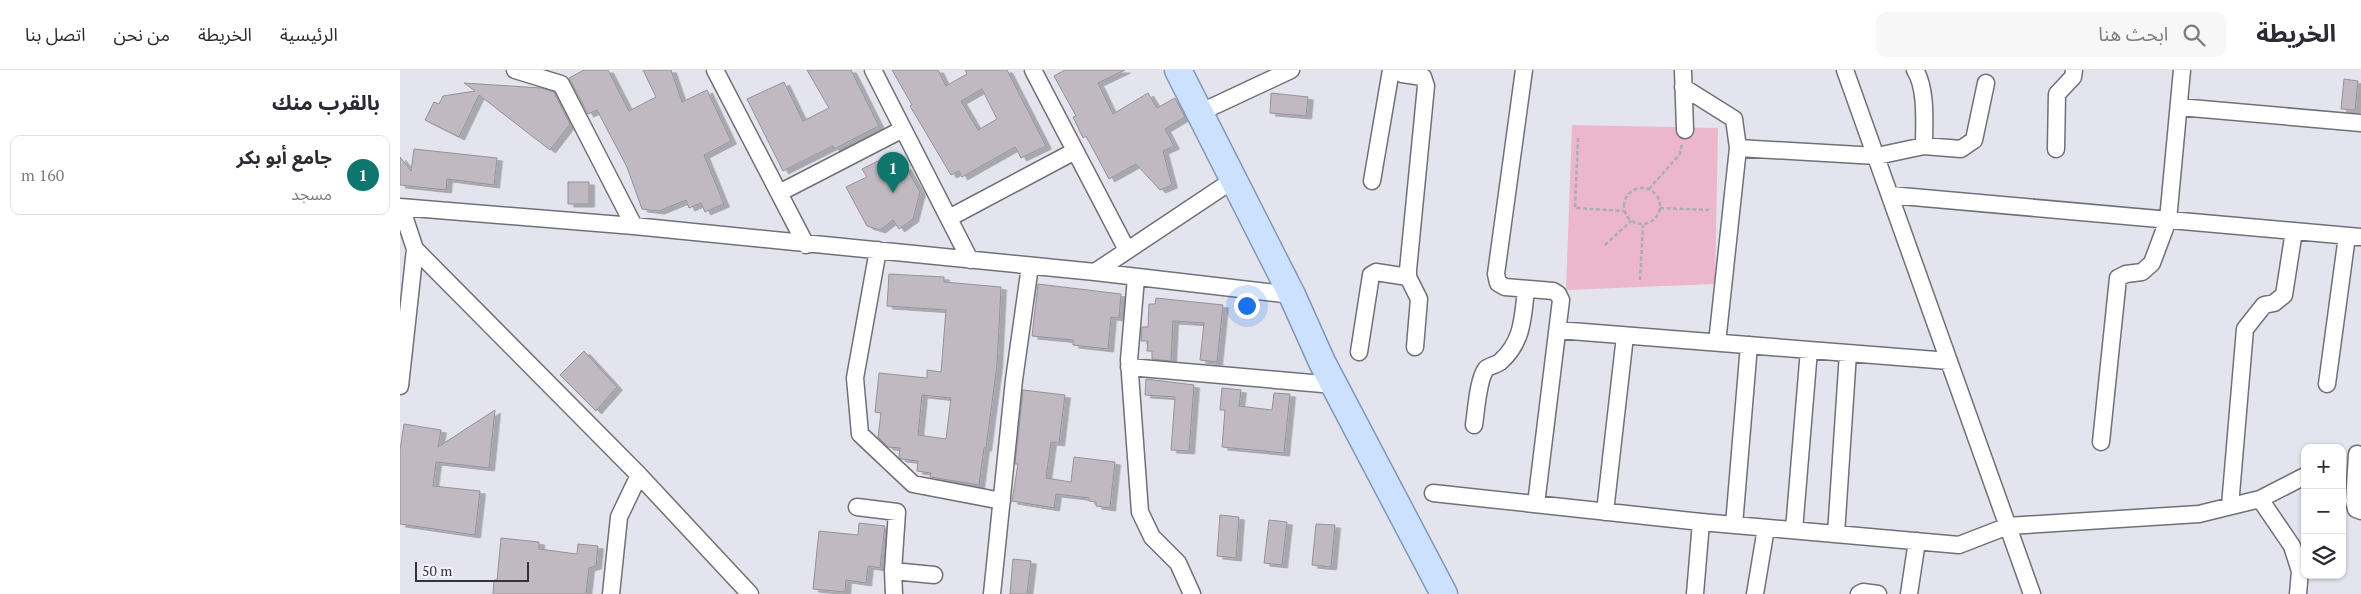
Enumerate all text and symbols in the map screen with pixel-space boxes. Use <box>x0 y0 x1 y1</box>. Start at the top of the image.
search box <box>1876 12 2226 57</box>
text: الخريطة <box>2256 17 2336 49</box>
text: ابحث هنا <box>2098 21 2168 46</box>
icon: search <box>2180 21 2208 49</box>
text: اتصل بنا <box>25 22 86 46</box>
text: من نحن <box>114 22 170 46</box>
text: الخريطة <box>198 22 252 46</box>
text: الرئيسية <box>280 22 338 46</box>
text: بالقرب منك <box>272 88 380 116</box>
text: جامع أبو بكر <box>237 144 332 169</box>
pin: 1 <box>877 152 909 193</box>
text: 160 m <box>21 164 64 186</box>
text: 1 <box>358 164 368 186</box>
text: مسجد <box>291 183 332 205</box>
your location <box>1234 293 1260 319</box>
map controls <box>2301 444 2346 579</box>
button: + <box>2301 444 2346 489</box>
button: − <box>2301 489 2346 534</box>
button: layers <box>2301 534 2346 579</box>
scale bar <box>415 559 529 582</box>
text: 50 m <box>422 561 452 580</box>

